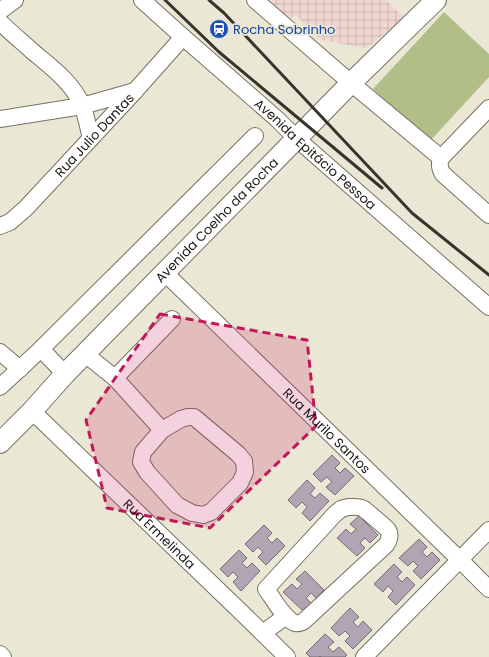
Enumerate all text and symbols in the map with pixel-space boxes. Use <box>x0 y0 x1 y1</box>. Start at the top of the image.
station icon: Rocha Sobrinho <box>208 18 230 40</box>
place label: Rocha Sobrinho <box>233 20 335 39</box>
street label: Rua Julio Dantas <box>50 88 138 181</box>
street label: Avenida Epitácio Pessoa <box>250 94 381 214</box>
street label: Avenida Coelho da Rocha <box>151 153 282 287</box>
street label: Rua Murilo Santos <box>279 383 375 478</box>
street label: Rua Ermelinda <box>119 494 200 573</box>

